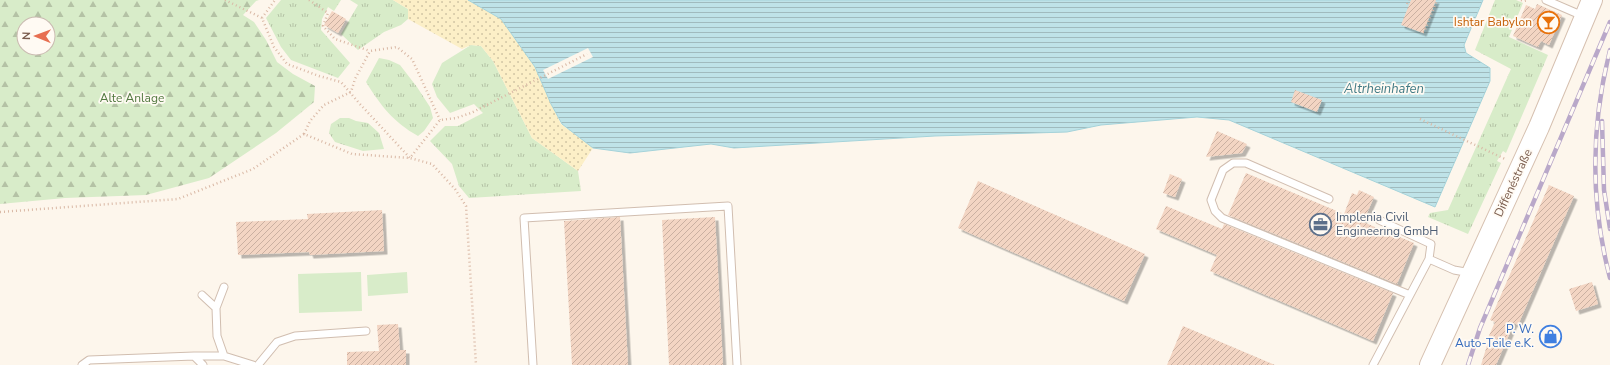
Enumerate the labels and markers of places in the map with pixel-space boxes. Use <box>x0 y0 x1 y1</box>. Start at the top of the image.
bar icon: Ishtar Babylon <box>1535 9 1561 35</box>
place label: Ishtar Babylon <box>1454 14 1532 30</box>
place label: Implenia Civil Engineering GmbH <box>1336 209 1438 239</box>
office icon: Implenia Civil Engineering GmbH <box>1307 211 1333 237</box>
place label: P. W. Auto-Teile e.K. <box>1455 321 1534 351</box>
shop icon: P. W. Auto-Teile e.K. <box>1537 323 1563 349</box>

